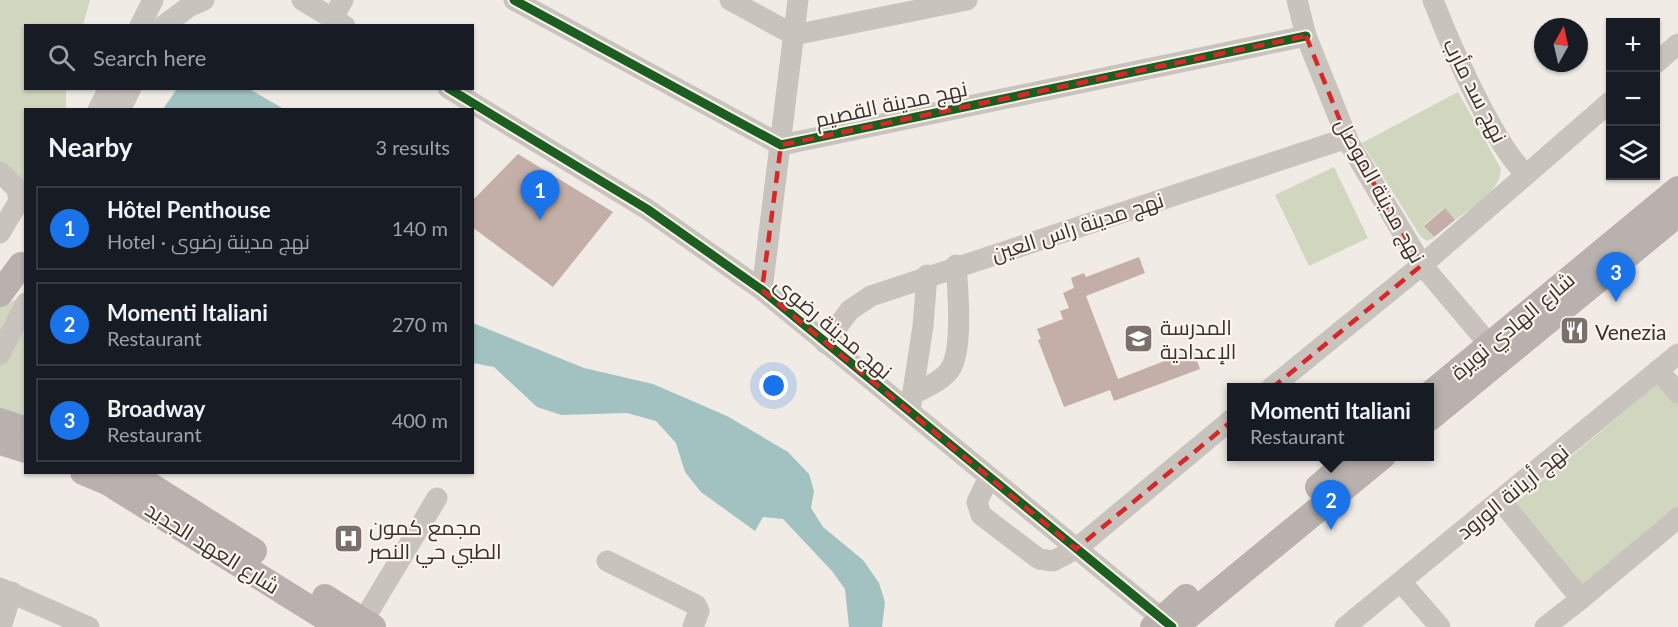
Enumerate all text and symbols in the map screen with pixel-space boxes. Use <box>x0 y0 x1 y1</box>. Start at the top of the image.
north arrow <box>1534 18 1588 72</box>
map controls <box>1606 18 1660 180</box>
button: + <box>1606 18 1660 72</box>
search box <box>24 24 474 90</box>
street label: نهج سد مأرب <box>1436 34 1513 148</box>
icon: search <box>45 41 78 74</box>
text: Search here <box>93 44 206 71</box>
button: − <box>1606 72 1660 126</box>
street label: نهج مدينة القصيم <box>813 75 970 134</box>
street label: نهج مدينة الموصل <box>1328 113 1431 268</box>
button: layers <box>1606 126 1660 180</box>
text: Nearby <box>48 131 133 163</box>
text: 3 results <box>375 135 450 159</box>
pin: 1 <box>520 170 560 220</box>
street label: نهج مدينة راس العين <box>988 186 1167 268</box>
text: Hôtel Penthouse <box>107 196 271 223</box>
text: 1 <box>64 216 75 240</box>
text: 140 m <box>392 216 448 240</box>
text: Hotel · نهج مدينة رضوى <box>107 229 310 253</box>
pin: 3 <box>1596 252 1636 302</box>
street label: شارع الهادي نويرة <box>1445 266 1582 388</box>
street label: نهج مدينة رضوى <box>768 271 898 386</box>
text: Momenti Italiani <box>107 299 268 326</box>
text: 2 <box>64 312 75 336</box>
text: 270 m <box>392 312 448 336</box>
place label: المدرسة الإعدادية <box>1160 314 1236 365</box>
restaurant icon: Venezia <box>1558 315 1590 347</box>
place label: Venezia <box>1595 319 1667 344</box>
school or university icon: المدرسة الإعدادية <box>1123 322 1155 354</box>
text: Restaurant <box>107 326 202 350</box>
your location <box>759 371 788 400</box>
popup <box>1227 383 1434 461</box>
text: Broadway <box>107 395 205 422</box>
text: Momenti Italiani <box>1250 397 1411 424</box>
text: 3 <box>64 408 75 432</box>
text: 400 m <box>392 408 448 432</box>
text: Restaurant <box>107 422 202 446</box>
text: Restaurant <box>1250 424 1345 448</box>
street label: نهج أريانة الورود <box>1451 438 1575 546</box>
pin: 2 <box>1312 480 1350 530</box>
street label: شارع العهد الجديد <box>140 496 285 601</box>
place label: مجمع كمون الطبي حي النصر <box>368 514 502 568</box>
hospital icon: مجمع كمون الطبي حي النصر <box>332 522 364 554</box>

